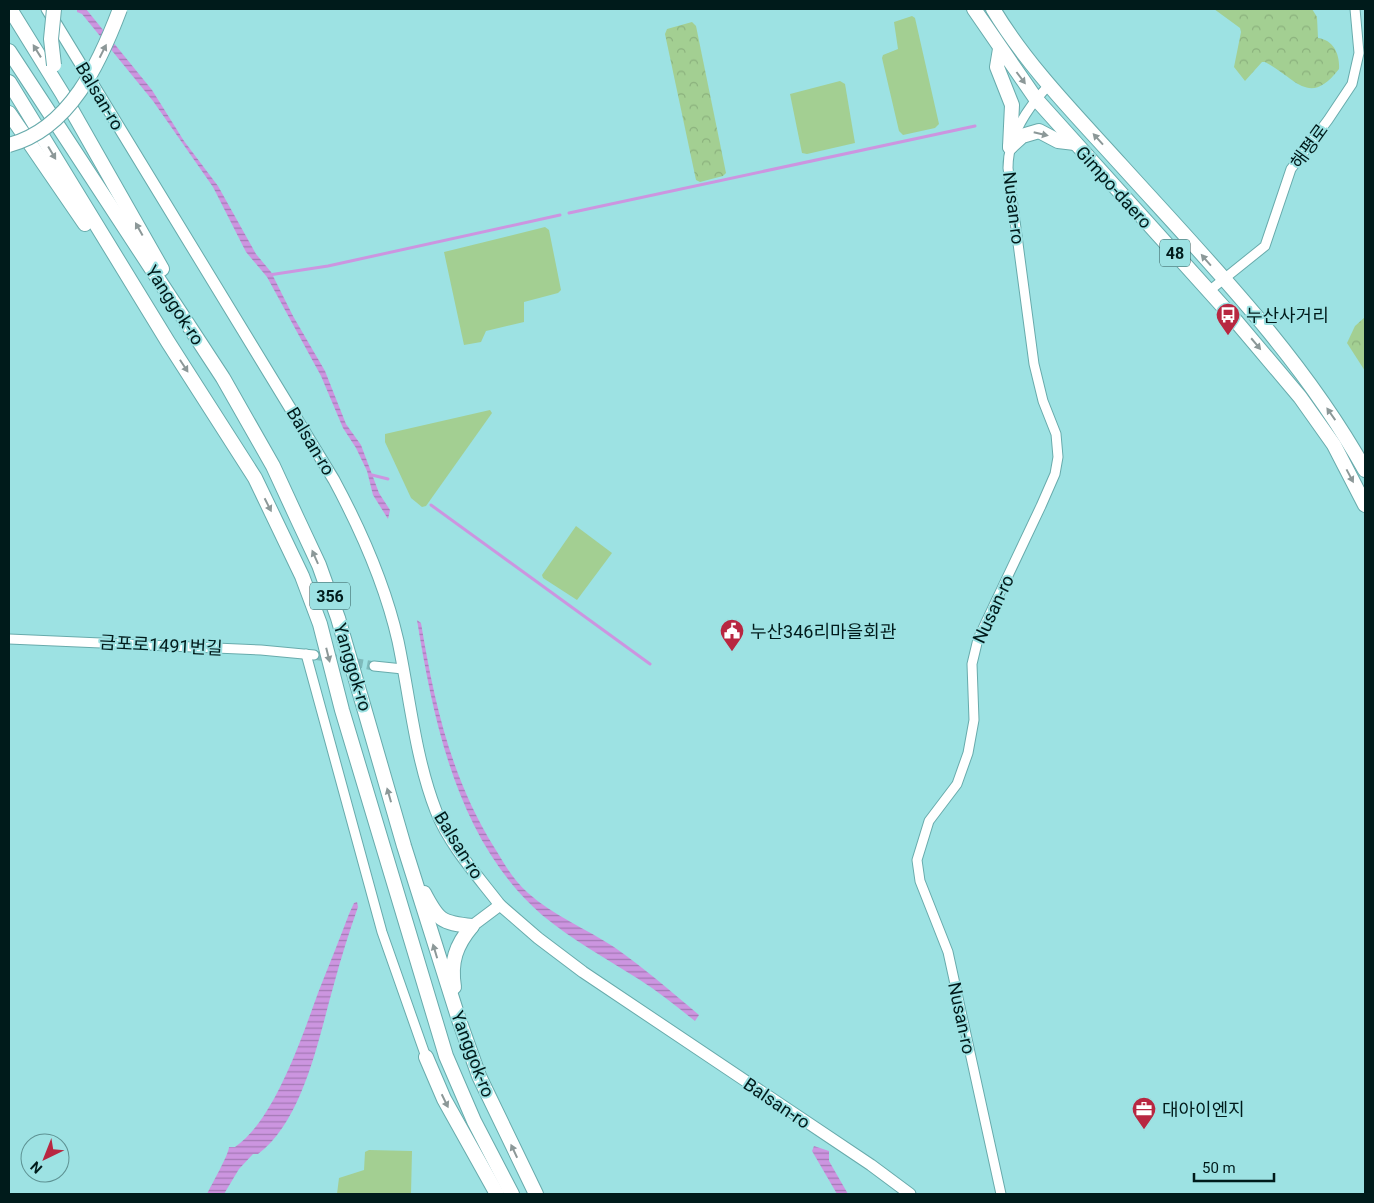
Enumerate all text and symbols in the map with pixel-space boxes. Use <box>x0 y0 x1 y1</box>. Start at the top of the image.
one-way arrow <box>99 44 107 59</box>
one-way arrow <box>32 45 41 58</box>
street label: Balsan-ro <box>72 58 128 134</box>
one-way arrow <box>1016 71 1026 85</box>
street label: 해평로 <box>1286 120 1332 172</box>
one-way arrow <box>1033 130 1049 138</box>
one-way arrow <box>1092 134 1104 146</box>
street label: Gimpo-daero <box>1072 142 1156 232</box>
one-way arrow <box>48 147 57 160</box>
street label: Nusan-ro <box>999 171 1029 245</box>
one-way arrow <box>135 223 144 236</box>
road number: 48 <box>1160 240 1190 266</box>
one-way arrow <box>1201 254 1212 267</box>
street label: Yanggok-ro <box>142 261 208 349</box>
bus stop icon: 누산사거리 <box>1215 302 1241 336</box>
place label: 누산사거리 <box>1246 305 1329 326</box>
one-way arrow <box>1250 338 1261 351</box>
one-way arrow <box>179 359 188 373</box>
street label: Balsan-ro <box>283 403 339 479</box>
one-way arrow <box>1326 407 1336 420</box>
one-way arrow <box>1346 469 1354 483</box>
one-way arrow <box>264 497 272 512</box>
one-way arrow <box>310 550 318 564</box>
street label: Nusan-ro <box>968 572 1018 646</box>
road number: 356 <box>310 582 350 610</box>
public building icon: 누산346리마을회관 <box>719 618 745 652</box>
street label: Yanggok-ro <box>330 621 376 713</box>
place label: 누산346리마을회관 <box>750 621 897 642</box>
street label: 금포로1491번길 <box>99 631 223 659</box>
one-way arrow <box>324 648 332 663</box>
one-way arrow <box>385 788 393 803</box>
street label: Balsan-ro <box>430 807 488 883</box>
one-way arrow <box>431 943 439 958</box>
street label: Nusan-ro <box>944 980 980 1056</box>
street label: Yanggok-ro <box>447 1008 499 1100</box>
street label: Balsan-ro <box>740 1073 814 1133</box>
one-way arrow <box>441 1094 450 1109</box>
office icon: 대아이엔지 <box>1131 1096 1157 1130</box>
place label: 대아이엔지 <box>1162 1099 1245 1120</box>
north arrow <box>20 1133 70 1183</box>
one-way arrow <box>510 1144 518 1158</box>
scale bar <box>1194 1150 1274 1182</box>
text: N <box>27 1158 45 1177</box>
text: 50 m <box>1202 1159 1236 1177</box>

